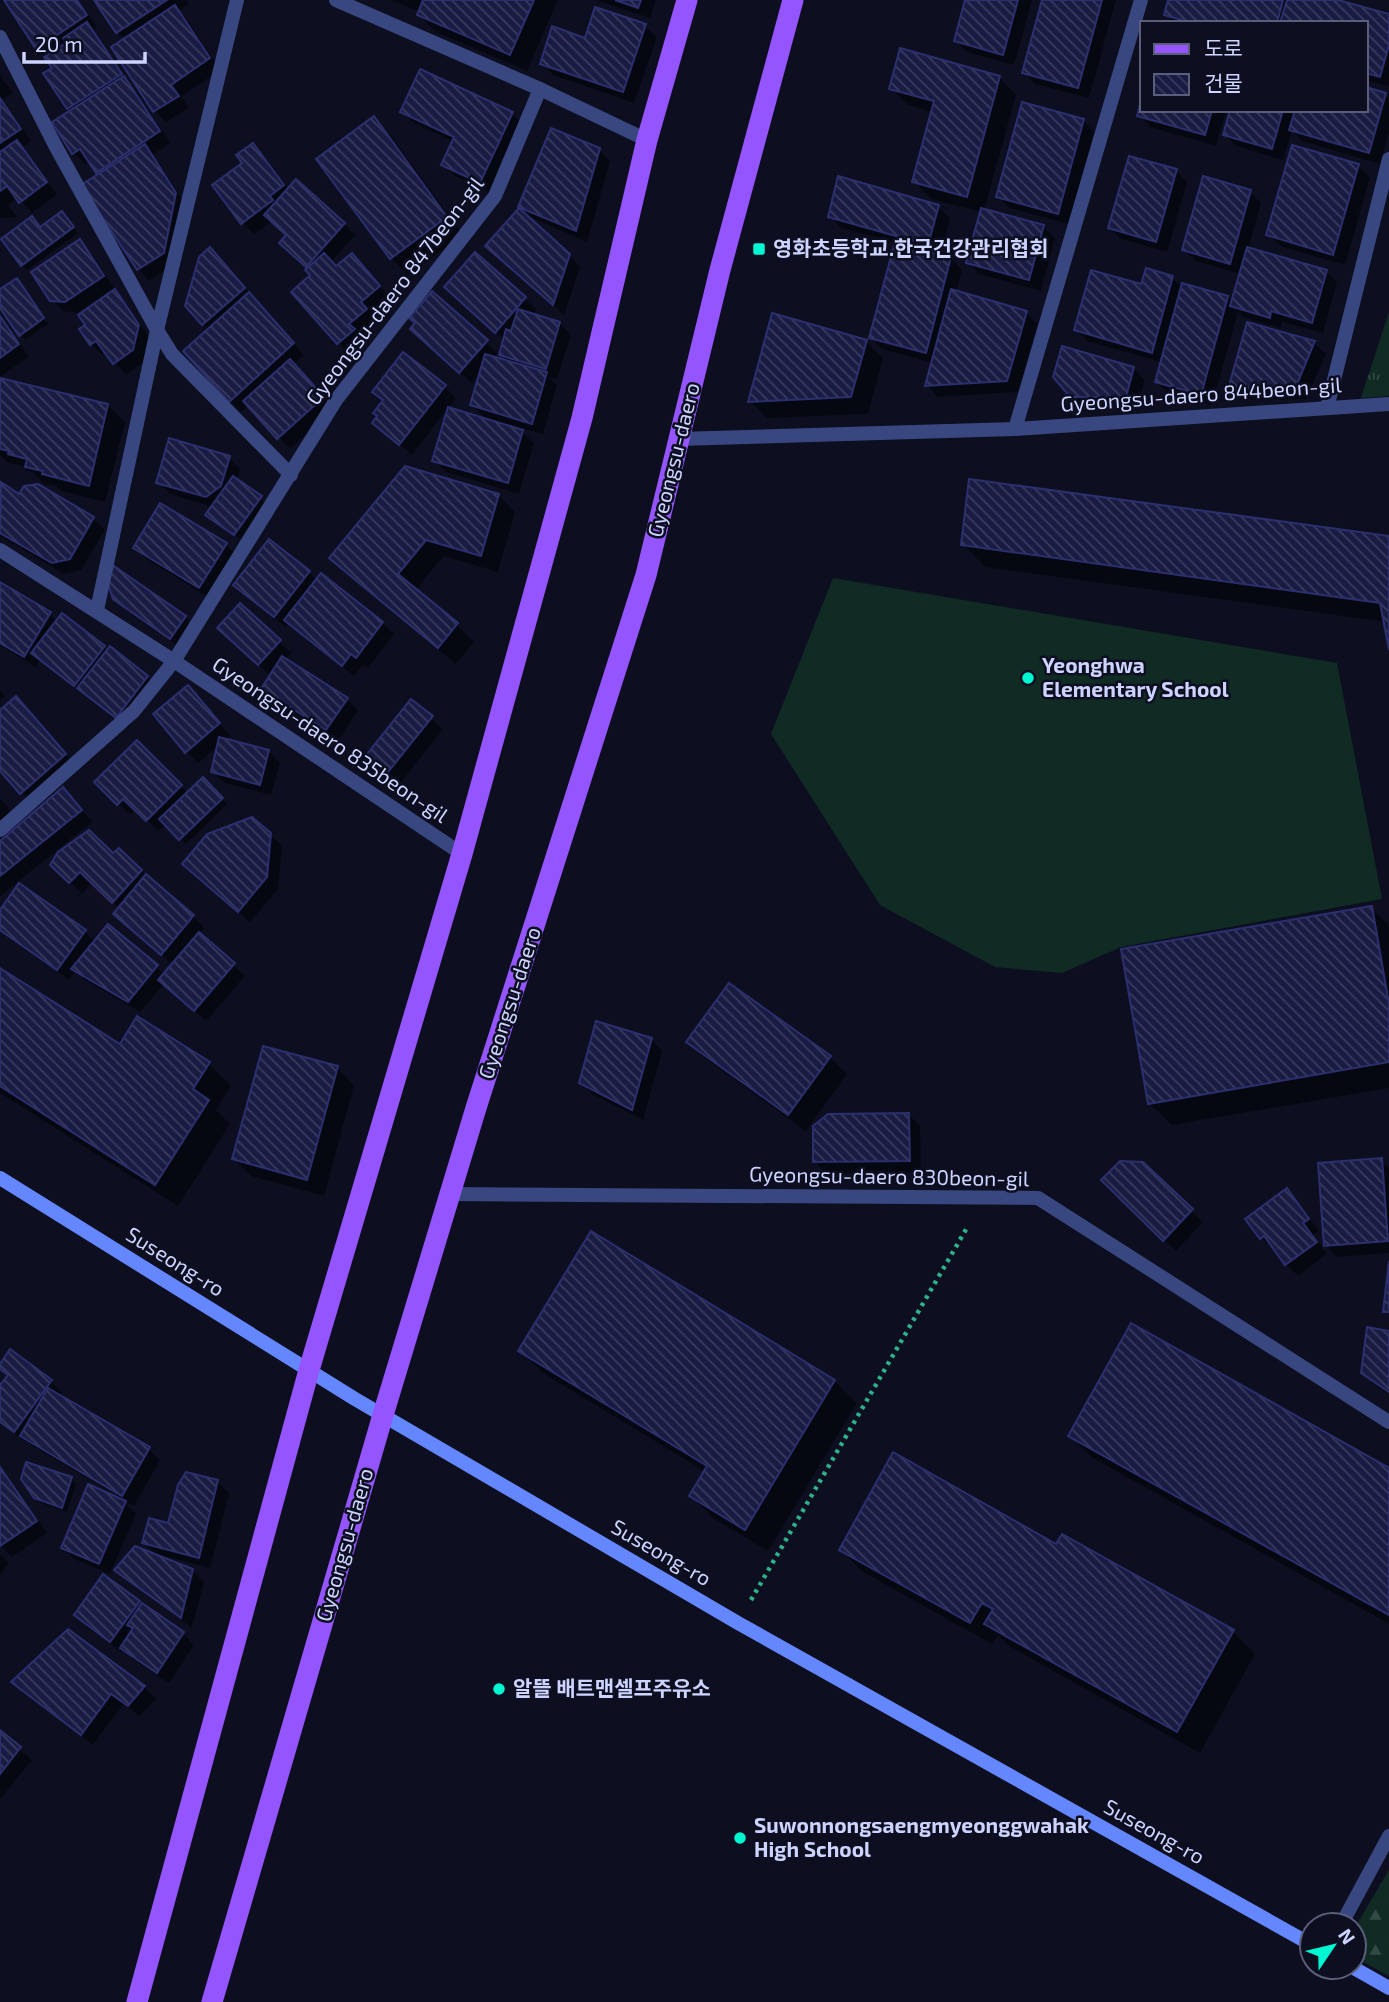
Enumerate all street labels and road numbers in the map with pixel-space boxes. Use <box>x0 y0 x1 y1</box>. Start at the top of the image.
street label: Gyeongsu-daero 847beon-gil <box>300 170 488 409</box>
street label: Gyeongsu-daero 844beon-gil <box>1060 371 1343 416</box>
street label: Gyeongsu-daero <box>641 380 704 539</box>
street label: Gyeongsu-daero 835beon-gil <box>208 650 454 827</box>
street label: Gyeongsu-daero <box>472 923 545 1082</box>
street label: Gyeongsu-daero 830beon-gil <box>749 1161 1030 1190</box>
street label: Suseong-ro <box>122 1221 230 1301</box>
street label: Gyeongsu-daero <box>310 1465 377 1624</box>
street label: Suseong-ro <box>607 1513 716 1590</box>
street label: Suseong-ro <box>1100 1793 1209 1869</box>

